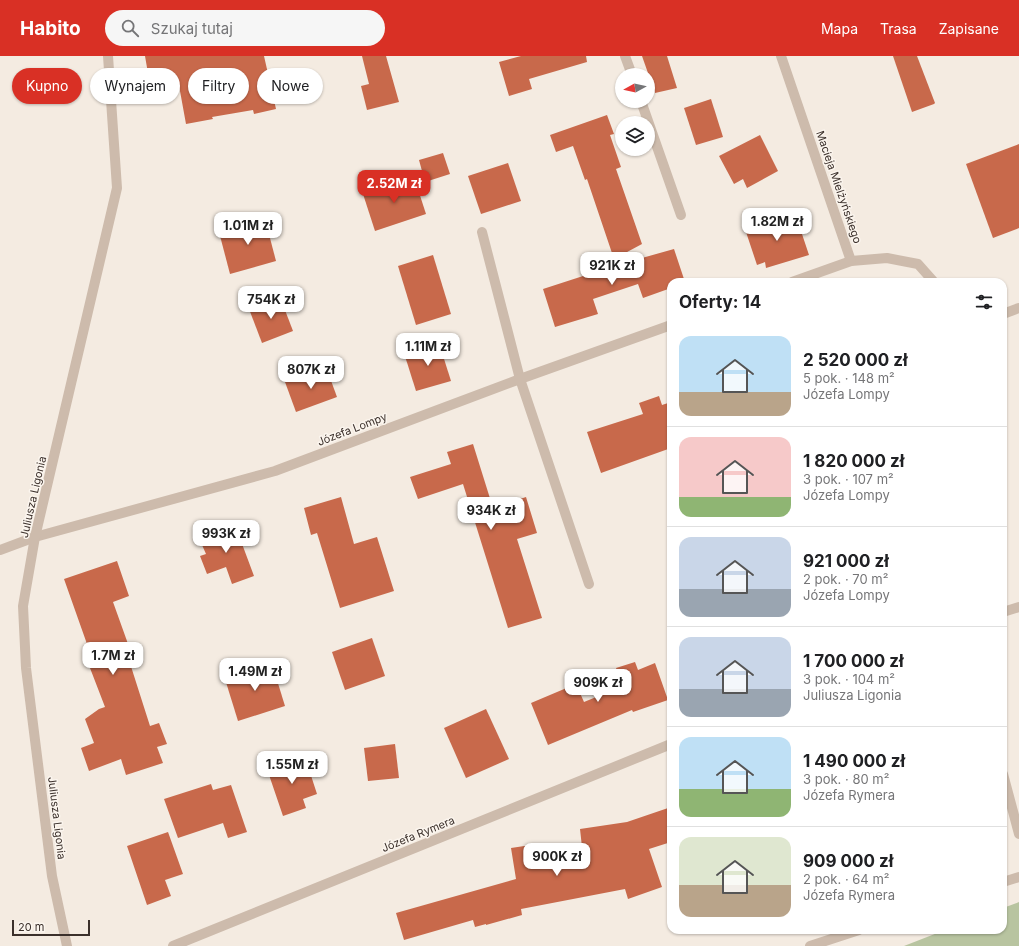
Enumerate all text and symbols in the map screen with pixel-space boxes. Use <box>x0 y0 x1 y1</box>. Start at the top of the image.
search box <box>105 10 385 46</box>
text: Habito <box>20 17 81 40</box>
icon: search <box>119 17 141 39</box>
text: Szukaj tutaj <box>151 19 233 38</box>
text: Mapa <box>821 20 858 37</box>
text: Trasa <box>880 20 917 37</box>
text: Zapisane <box>939 20 999 37</box>
chip: Kupno <box>12 68 82 104</box>
chip: Wynajem <box>90 68 180 104</box>
chip: Filtry <box>188 68 249 104</box>
chip: Nowe <box>257 68 323 104</box>
north arrow <box>615 68 655 108</box>
map controls <box>615 68 655 156</box>
button: layers <box>615 116 655 156</box>
street label: Macieja Mielżyńskiego <box>813 129 865 245</box>
pin: 2.52M zł <box>353 170 435 204</box>
text: 2.52M zł <box>366 175 422 191</box>
pin: 1.82M zł <box>736 208 818 242</box>
pin: 1.01M zł <box>207 212 289 246</box>
text: 1.82M zł <box>751 213 803 229</box>
text: 1.01M zł <box>223 217 273 233</box>
pin: 921K zł <box>575 252 649 286</box>
text: 921K zł <box>589 257 635 273</box>
pin: 754K zł <box>234 286 308 320</box>
text: 754K zł <box>247 291 295 307</box>
icon: filters <box>973 291 995 313</box>
text: Oferty: 14 <box>679 292 761 312</box>
pin: 1.11M zł <box>387 333 469 367</box>
text: 1.11M zł <box>405 338 451 354</box>
text: 2 520 000 zł <box>803 350 908 370</box>
icon: home <box>711 352 759 400</box>
pin: 807K zł <box>274 356 348 390</box>
text: 807K zł <box>287 361 335 377</box>
text: 5 pok. · 148 m² <box>803 370 895 386</box>
text: Józefa Lompy <box>803 386 890 402</box>
street label: Józefa Lompy <box>315 409 389 449</box>
text: 1 820 000 zł <box>803 451 904 471</box>
icon: home <box>711 453 759 501</box>
street label: Juliusza Ligonia <box>17 455 49 539</box>
text: 3 pok. · 107 m² <box>803 471 894 487</box>
text: Józefa Lompy <box>803 487 890 503</box>
pin: 934K zł <box>454 497 528 531</box>
text: 934K zł <box>466 502 516 518</box>
pin: 993K zł <box>189 520 263 554</box>
text: 993K zł <box>202 525 250 541</box>
text: 921 000 zł <box>803 551 889 571</box>
icon: home <box>711 553 759 601</box>
text: 2 pok. · 70 m² <box>803 571 888 587</box>
text: Józefa Lompy <box>803 587 890 603</box>
pin: 1.7M zł <box>76 642 150 676</box>
text: 1.7M zł <box>91 647 135 663</box>
text: 1 700 000 zł <box>803 651 904 671</box>
icon: home <box>711 653 759 701</box>
pin: 1.49M zł <box>214 658 296 692</box>
text: 1.49M zł <box>228 663 282 679</box>
pin: 909K zł <box>561 669 635 703</box>
text: 3 pok. · 104 m² <box>803 671 895 687</box>
text: 909K zł <box>573 674 623 690</box>
text: Juliusza Ligonia <box>803 687 901 703</box>
pin: 1.55M zł <box>251 751 333 785</box>
text: 1 490 000 zł <box>803 751 905 771</box>
icon: home <box>711 753 759 801</box>
text: 1.55M zł <box>266 756 318 772</box>
text: 3 pok. · 80 m² <box>803 771 889 787</box>
street label: Juliusza Ligonia <box>45 776 69 860</box>
text: Józefa Rymera <box>803 787 895 803</box>
street label: Józefa Rymera <box>379 813 457 855</box>
pin: 900K zł <box>520 843 594 877</box>
text: 900K zł <box>532 848 582 864</box>
text: 909 000 zł <box>803 851 893 871</box>
icon: home <box>711 853 759 901</box>
text: 2 pok. · 64 m² <box>803 871 890 887</box>
text: Józefa Rymera <box>803 887 895 903</box>
scale bar <box>12 918 90 937</box>
text: 20 m <box>18 920 44 934</box>

